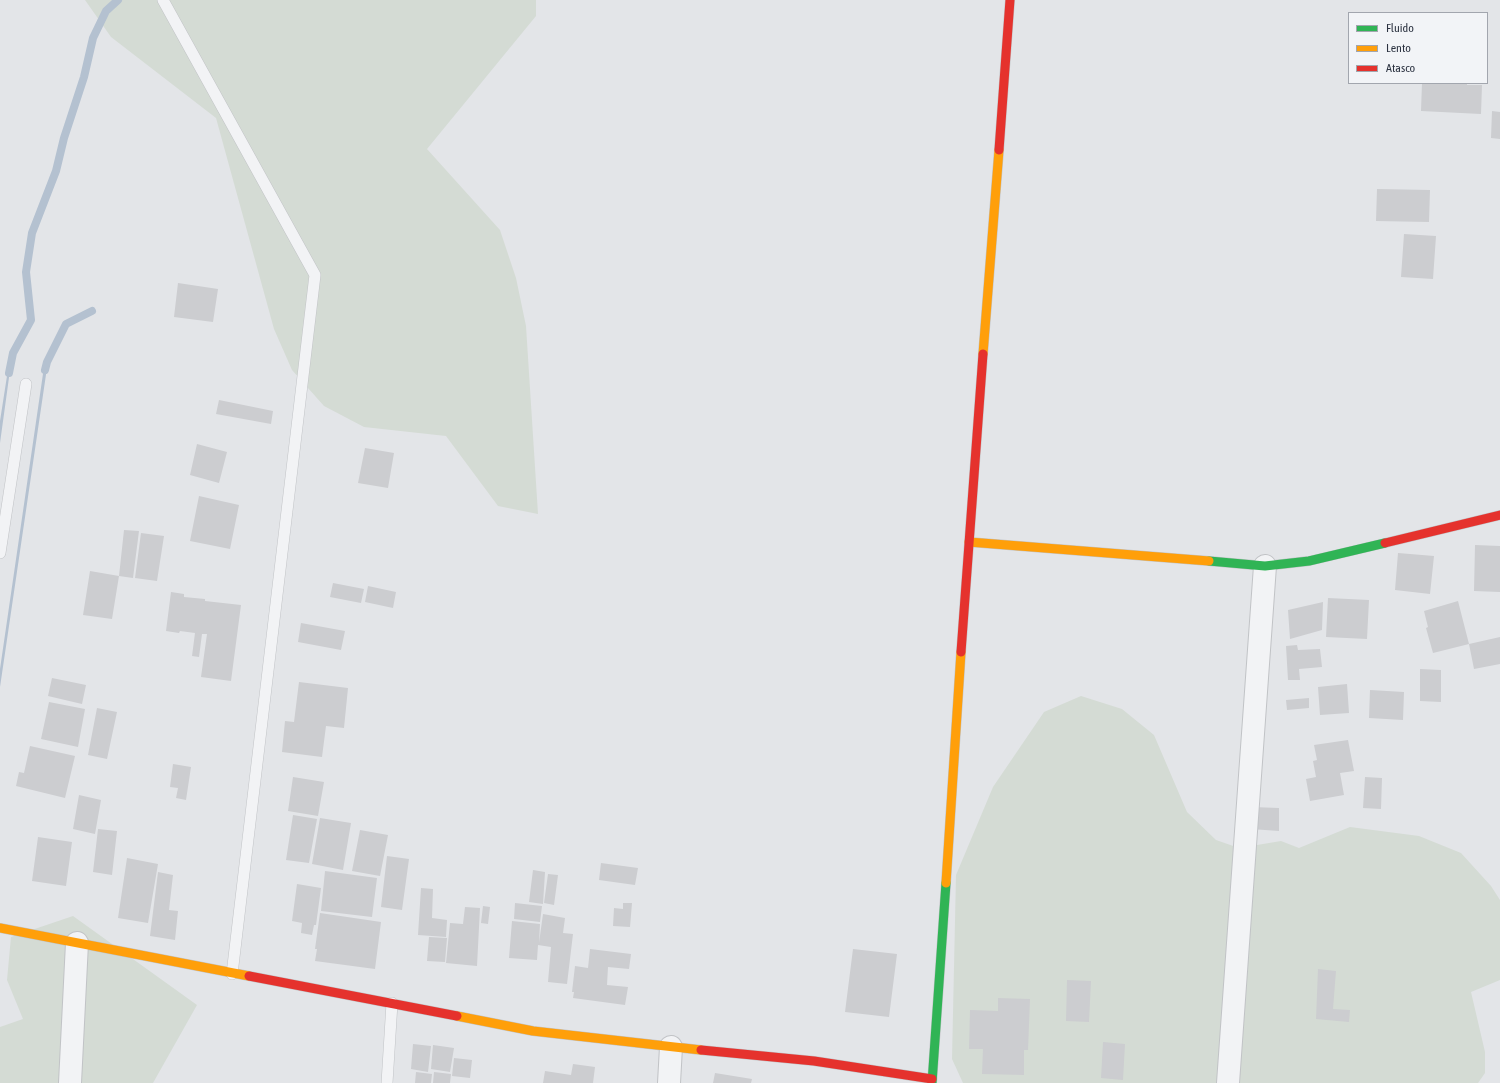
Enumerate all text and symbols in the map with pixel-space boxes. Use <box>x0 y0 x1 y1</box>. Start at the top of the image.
legend <box>1348 12 1488 84</box>
text: Fluido <box>1386 21 1414 35</box>
text: Lento <box>1386 41 1411 55</box>
text: Atasco <box>1386 61 1415 75</box>

